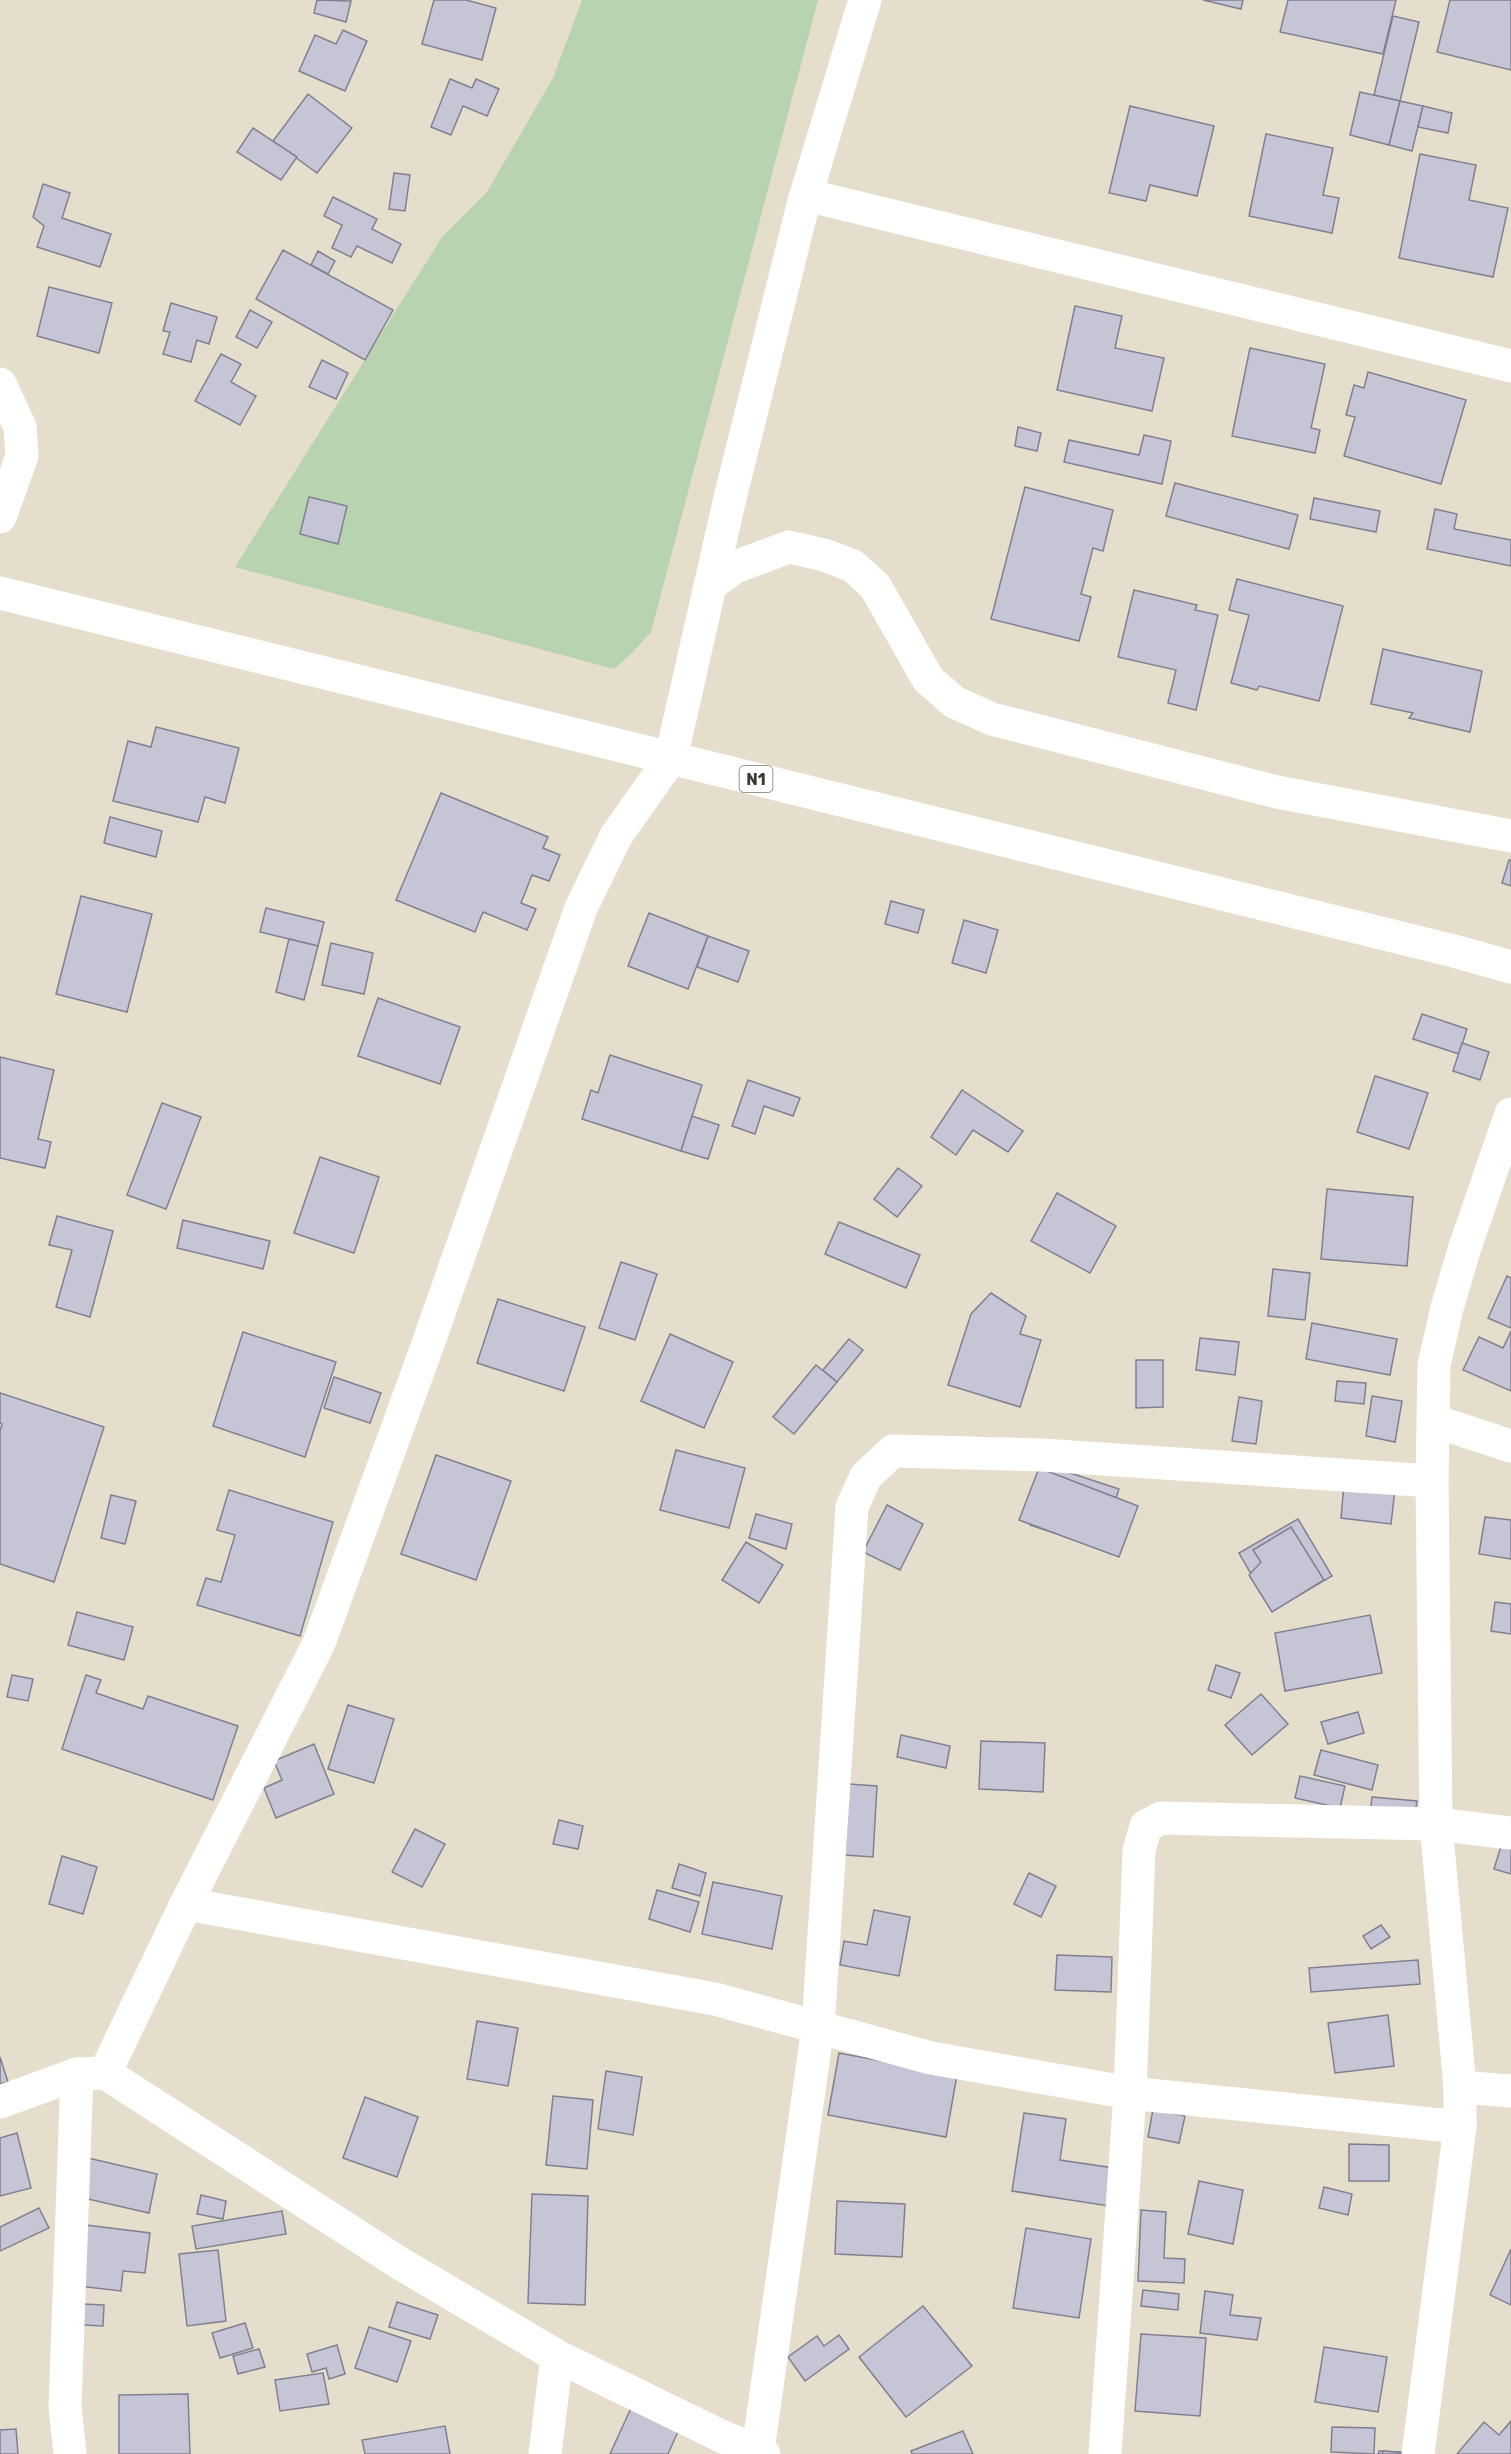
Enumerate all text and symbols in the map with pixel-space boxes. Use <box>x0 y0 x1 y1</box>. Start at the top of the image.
road number: N1 <box>740 766 772 792</box>

